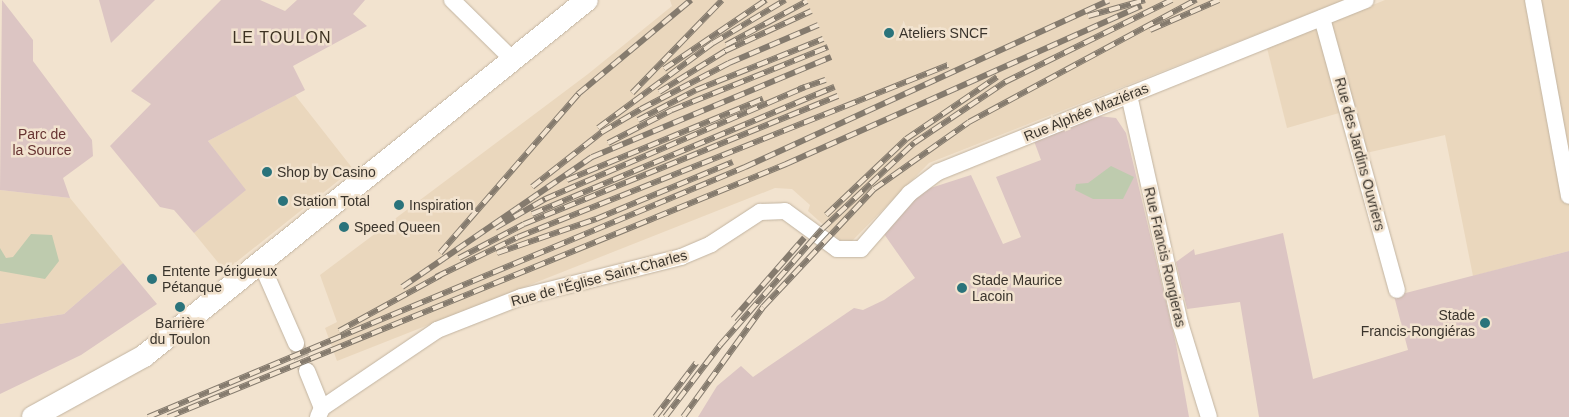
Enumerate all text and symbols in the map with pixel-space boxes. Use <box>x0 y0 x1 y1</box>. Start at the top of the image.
place label: Ateliers SNCF <box>899 25 988 41</box>
marker: Ateliers SNCF <box>883 27 895 39</box>
district label: LE TOULON <box>231 28 333 48</box>
street label: Rue des Jardins Ouvriers <box>1331 76 1389 232</box>
street label: Rue Alphée Maziéras <box>1021 79 1151 145</box>
park label: Parc de la Source <box>12 126 72 158</box>
place label: Shop by Casino <box>277 164 376 180</box>
marker: Shop by Casino <box>261 166 273 178</box>
street label: Rue Francis Rongieras <box>1141 185 1189 329</box>
place label: Station Total <box>293 193 370 209</box>
marker: Station Total <box>277 195 289 207</box>
place label: Inspiration <box>409 197 474 213</box>
marker: Inspiration <box>393 199 405 211</box>
place label: Speed Queen <box>354 219 440 235</box>
marker: Speed Queen <box>338 221 350 233</box>
street label: Rue de l'Église Saint-Charles <box>509 246 689 310</box>
place label: Entente Périgueux Pétanque <box>162 263 277 296</box>
place label: Stade Maurice Lacoin <box>972 272 1062 304</box>
marker: Entente Périgueux Pétanque <box>146 273 158 285</box>
marker: Stade Maurice Lacoin <box>956 282 968 294</box>
marker: Barrière du Toulon <box>174 301 186 313</box>
place label: Stade Francis-Rongiéras <box>1361 307 1475 340</box>
place label: Barrière du Toulon <box>150 315 210 348</box>
marker: Stade Francis-Rongiéras <box>1479 317 1491 329</box>

